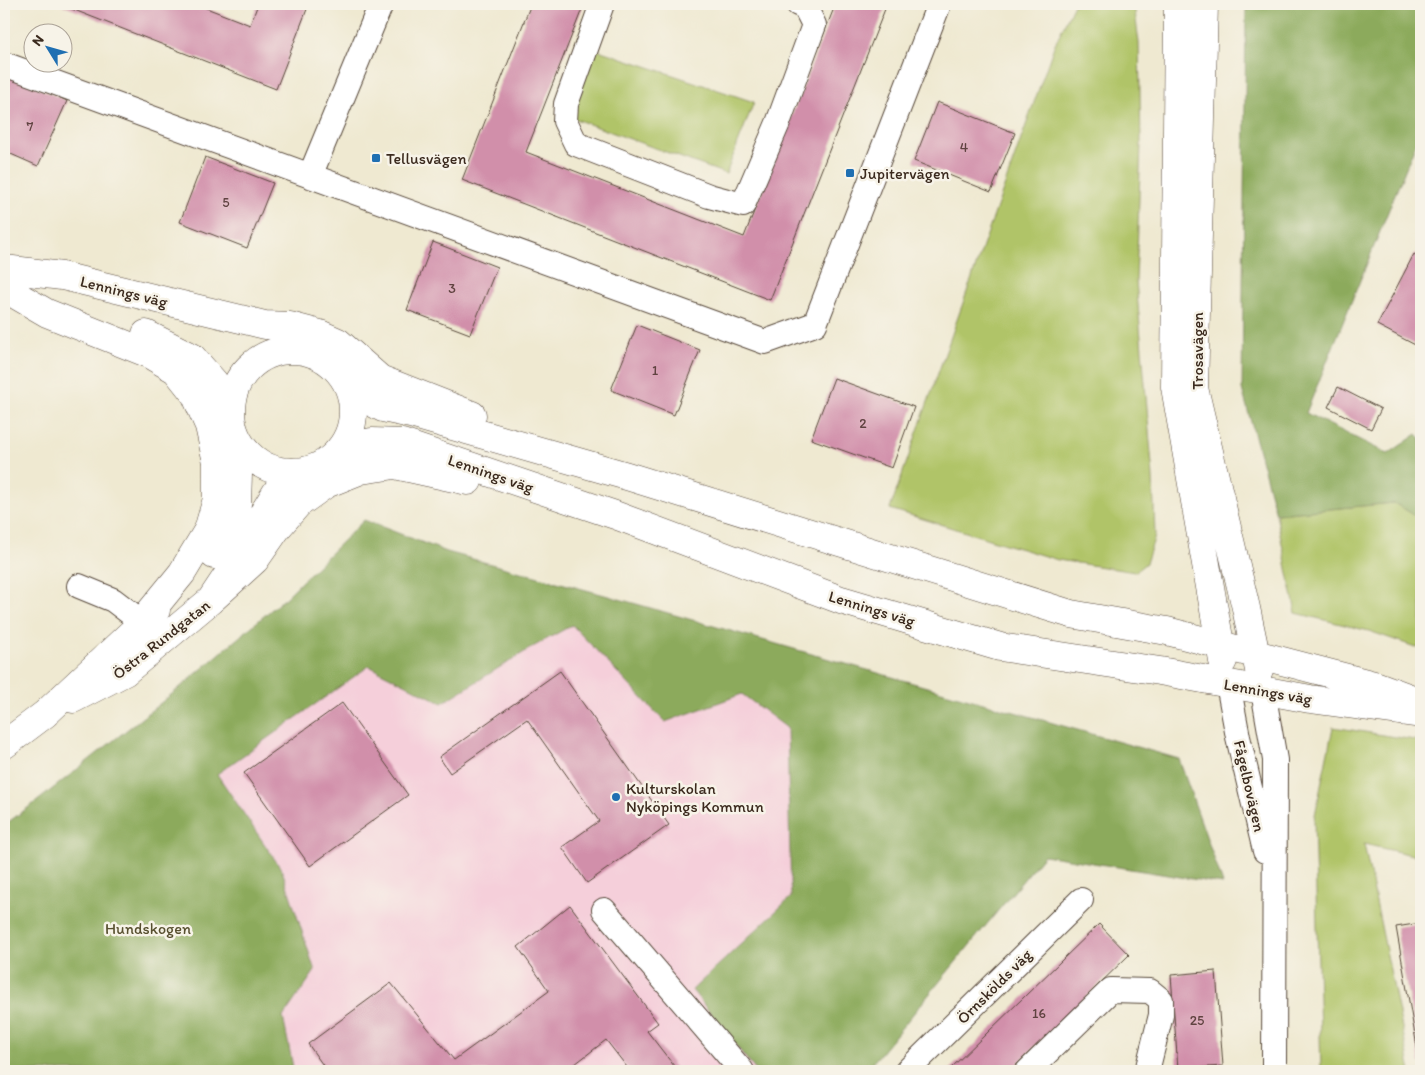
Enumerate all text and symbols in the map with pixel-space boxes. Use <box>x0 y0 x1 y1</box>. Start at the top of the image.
north arrow <box>22 22 72 72</box>
text: N <box>28 32 48 49</box>
house number: 7 <box>27 118 34 135</box>
house number: 4 <box>960 139 969 156</box>
place label: Tellusvägen <box>386 149 467 168</box>
marker: Tellusvägen <box>370 152 382 164</box>
place label: Jupitervägen <box>860 164 950 183</box>
marker: Jupitervägen <box>844 167 856 179</box>
house number: 5 <box>222 194 230 211</box>
street label: Lennings väg <box>78 271 170 312</box>
house number: 3 <box>448 280 456 297</box>
street label: Trosavägen <box>1188 312 1207 390</box>
house number: 1 <box>652 362 659 379</box>
house number: 2 <box>859 415 867 432</box>
street label: Lennings väg <box>446 450 537 497</box>
street label: Lennings väg <box>826 586 918 631</box>
street label: Östra Rundgatan <box>109 595 214 683</box>
street label: Lennings väg <box>1222 674 1314 709</box>
street label: Fågelbovägen <box>1230 738 1269 834</box>
place label: Kulturskolan Nyköpings Kommun <box>626 779 764 816</box>
marker: Kulturskolan Nyköpings Kommun <box>610 791 622 803</box>
park label: Hundskogen <box>105 919 191 938</box>
street label: Örnskölds väg <box>953 944 1036 1028</box>
house number: 16 <box>1032 1005 1046 1022</box>
house number: 25 <box>1190 1012 1204 1029</box>

